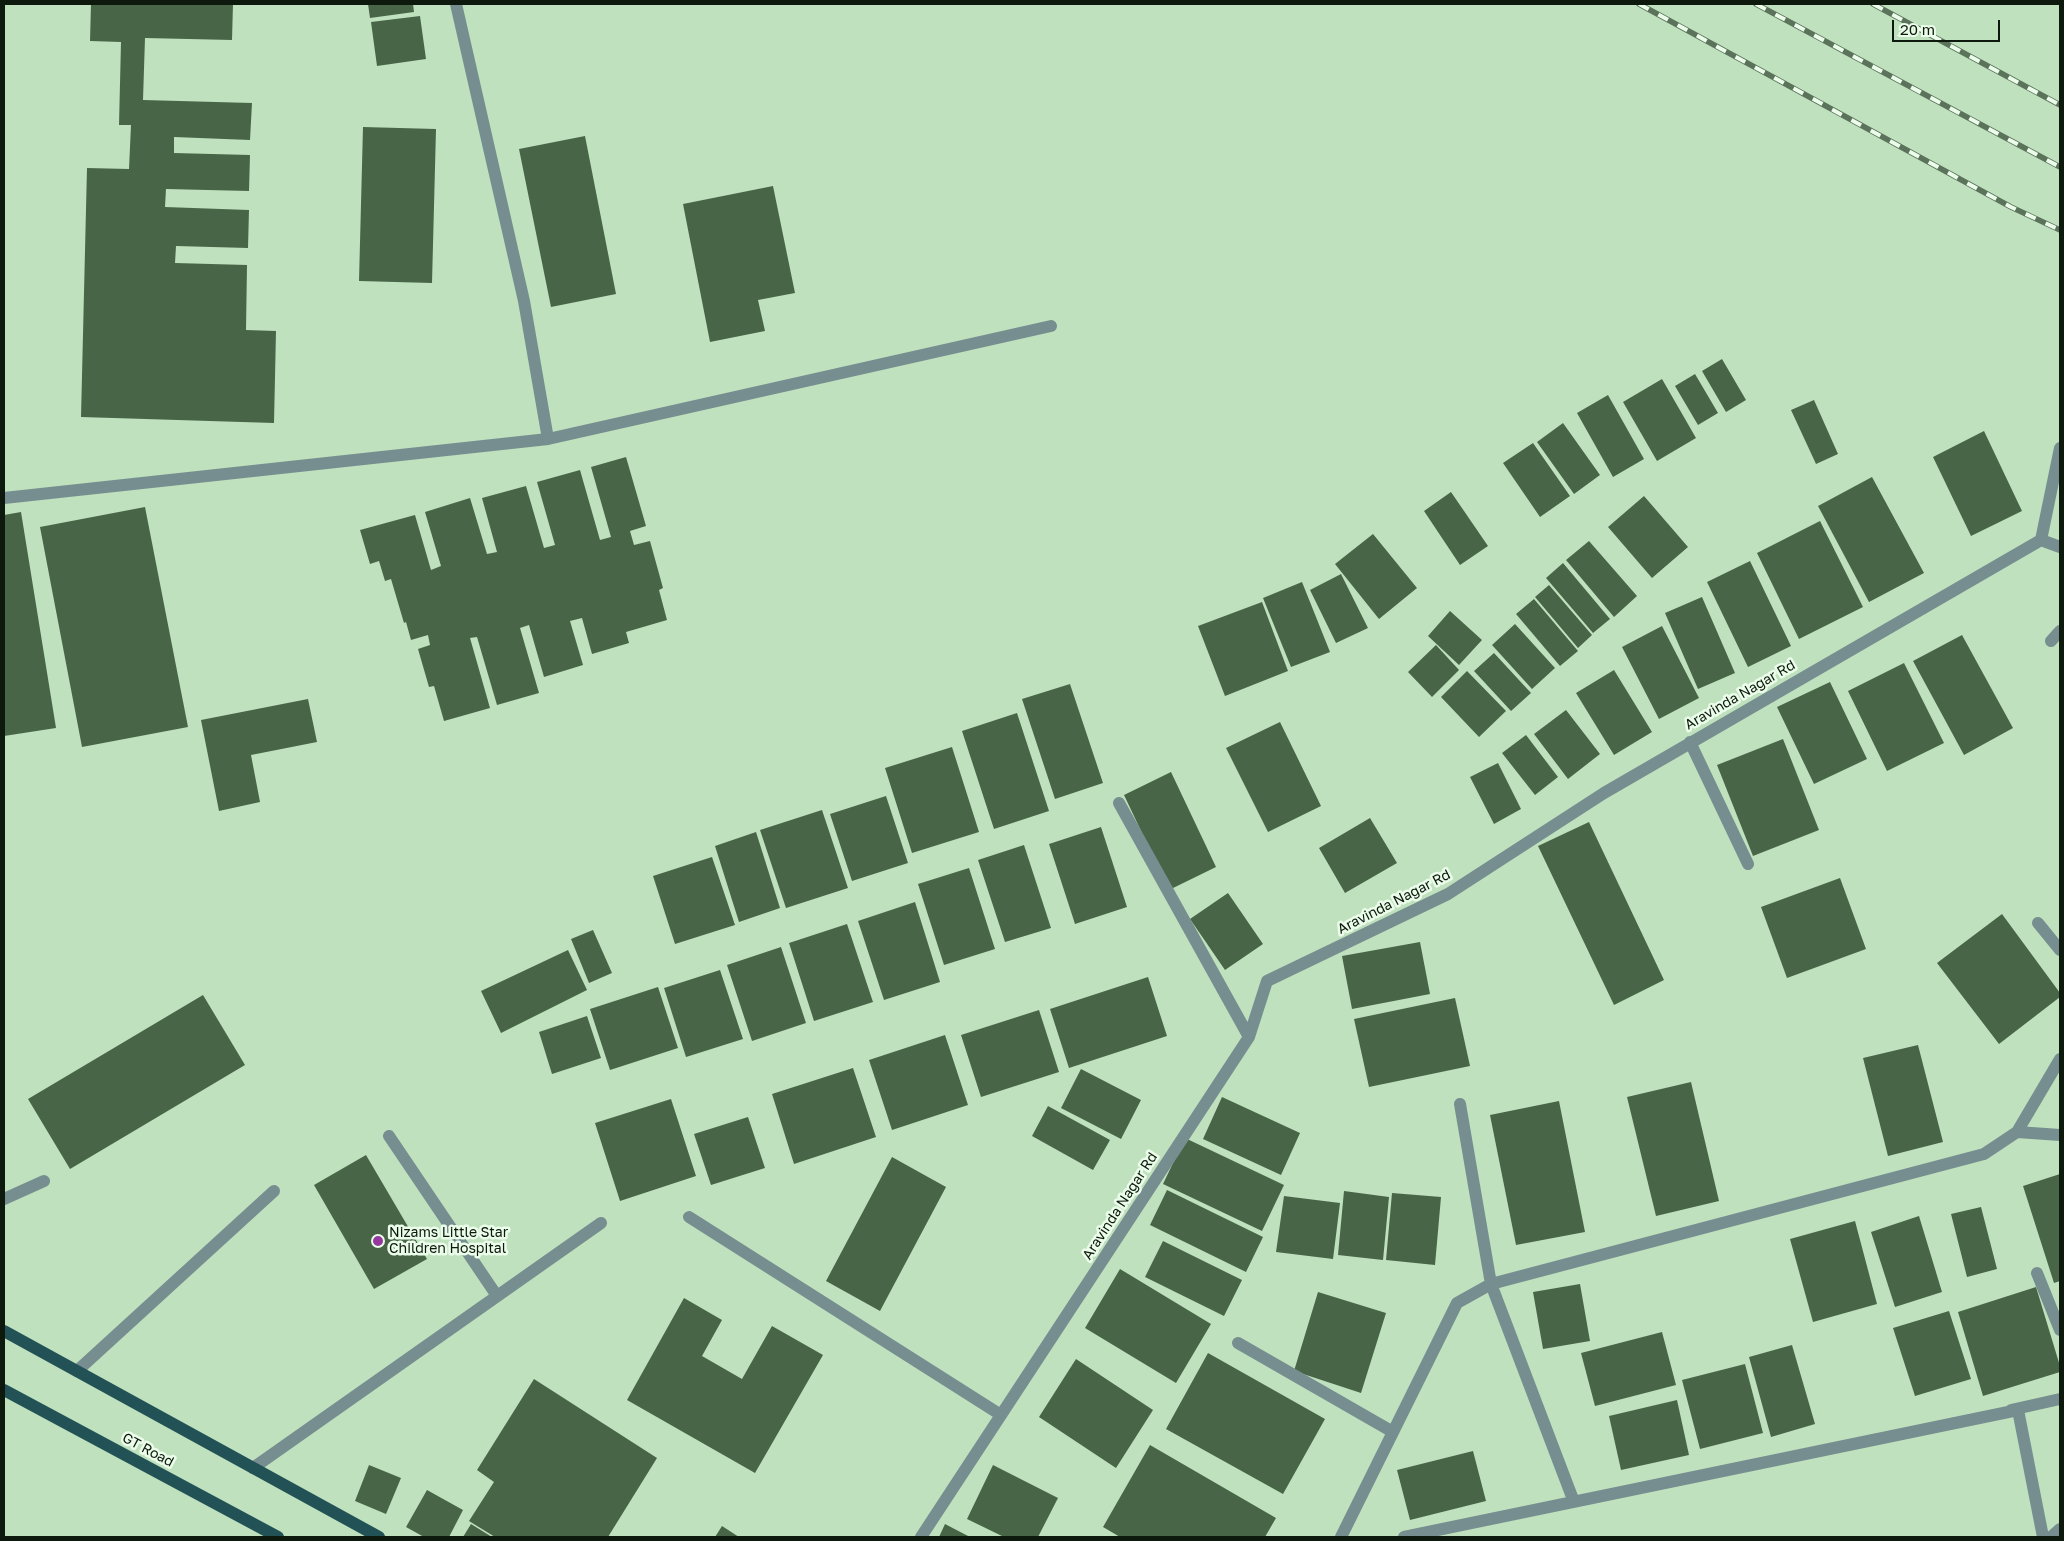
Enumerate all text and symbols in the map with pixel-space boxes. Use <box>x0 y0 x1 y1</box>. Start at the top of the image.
scale bar <box>1894 10 2002 42</box>
text: 20 m <box>1900 20 1935 38</box>
street label: Aravinda Nagar Rd <box>1682 657 1798 733</box>
street label: Aravinda Nagar Rd <box>1335 866 1453 938</box>
street label: Aravinda Nagar Rd <box>1079 1149 1161 1263</box>
place label: Nizams Little Star Children Hospital <box>389 1225 508 1258</box>
marker: Nizams Little Star Children Hospital <box>371 1234 385 1248</box>
street label: GT Road <box>119 1429 177 1471</box>

